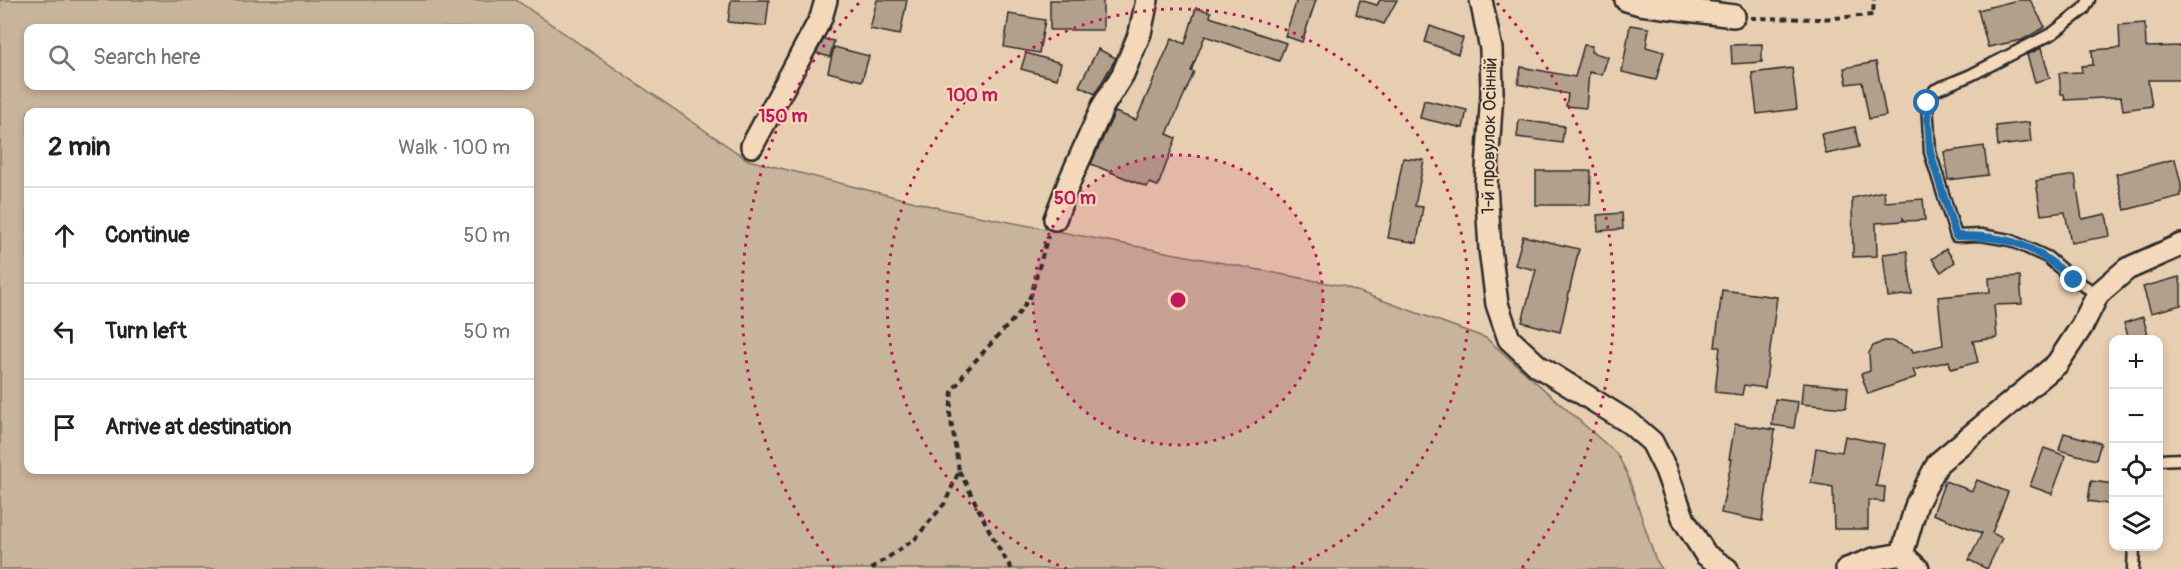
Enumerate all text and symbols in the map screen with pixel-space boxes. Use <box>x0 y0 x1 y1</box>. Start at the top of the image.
search box <box>24 24 534 90</box>
icon: search <box>45 41 78 74</box>
text: Search here <box>93 43 200 71</box>
street label: 1-й провулок Осінній <box>1477 57 1502 215</box>
text: 100 m <box>946 84 998 107</box>
route start <box>1913 89 1939 115</box>
text: 150 m <box>759 105 808 128</box>
text: 2 min <box>48 131 110 163</box>
text: Walk · 100 m <box>398 135 510 160</box>
text: 50 m <box>1054 187 1096 210</box>
icon: ahead <box>48 219 81 252</box>
text: Continue <box>105 221 189 249</box>
text: 50 m <box>463 223 510 248</box>
route end <box>2060 266 2086 292</box>
centre of rings <box>1168 290 1188 310</box>
icon: left <box>48 315 81 348</box>
text: Turn left <box>105 317 187 345</box>
text: 50 m <box>463 319 510 344</box>
map controls <box>2109 335 2163 551</box>
button: + <box>2109 335 2163 389</box>
button: − <box>2109 389 2163 443</box>
icon: arrive <box>48 411 81 444</box>
text: Arrive at destination <box>105 413 291 441</box>
button: locate <box>2109 443 2163 497</box>
button: layers <box>2109 497 2163 551</box>

